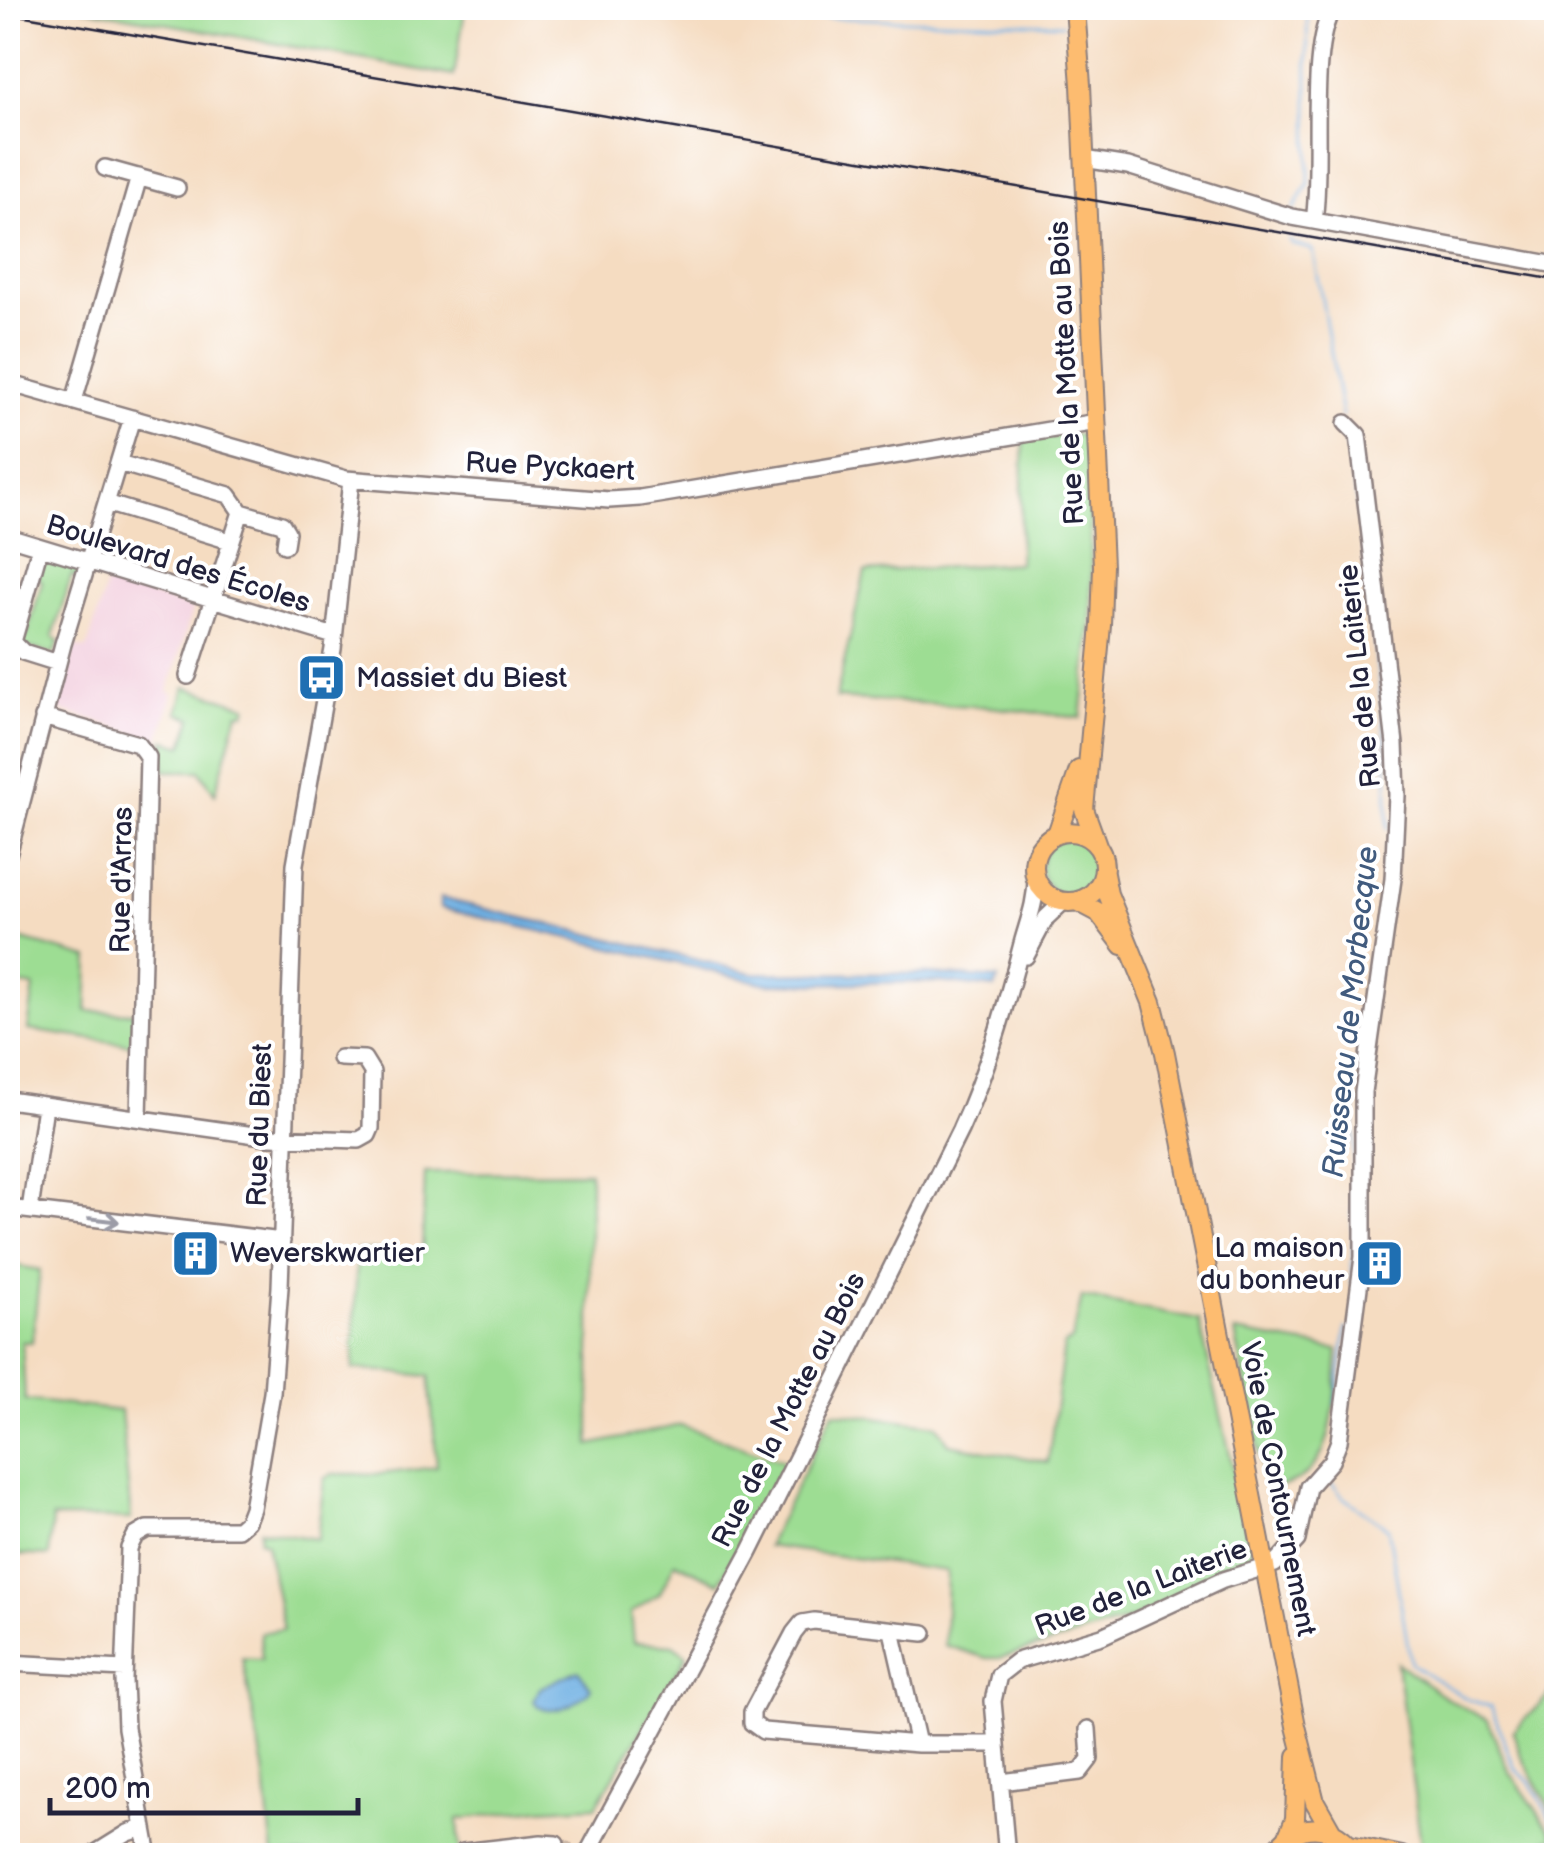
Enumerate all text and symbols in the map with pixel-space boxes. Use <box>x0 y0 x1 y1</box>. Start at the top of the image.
street label: Rue de la Motte au Bois <box>1043 220 1091 526</box>
street label: Rue Pyckaert <box>464 446 636 488</box>
street label: Boulevard des Écoles <box>42 507 314 620</box>
street label: Rue de la Laiterie <box>1332 563 1388 789</box>
bus stop icon: Massiet du Biest <box>295 652 347 704</box>
place label: Massiet du Biest <box>356 662 567 695</box>
street label: Rue d'Arras <box>104 806 140 954</box>
water label: Ruisseau de Morbecque <box>1316 845 1386 1179</box>
street label: Rue du Biest <box>241 1042 279 1207</box>
one-way arrow <box>88 1211 120 1229</box>
building icon: Weverskwartier <box>169 1227 221 1279</box>
place label: La maison du bonheur <box>1200 1232 1345 1297</box>
place label: Weverskwartier <box>230 1237 425 1270</box>
building icon: La maison du bonheur <box>1353 1238 1405 1290</box>
street label: Rue de la Motte au Bois <box>705 1267 873 1553</box>
street label: Voie de Contournement <box>1233 1339 1323 1639</box>
street label: Rue de la Laiterie <box>1030 1532 1252 1644</box>
scale bar <box>50 1753 358 1815</box>
text: 200 m <box>65 1771 151 1807</box>

